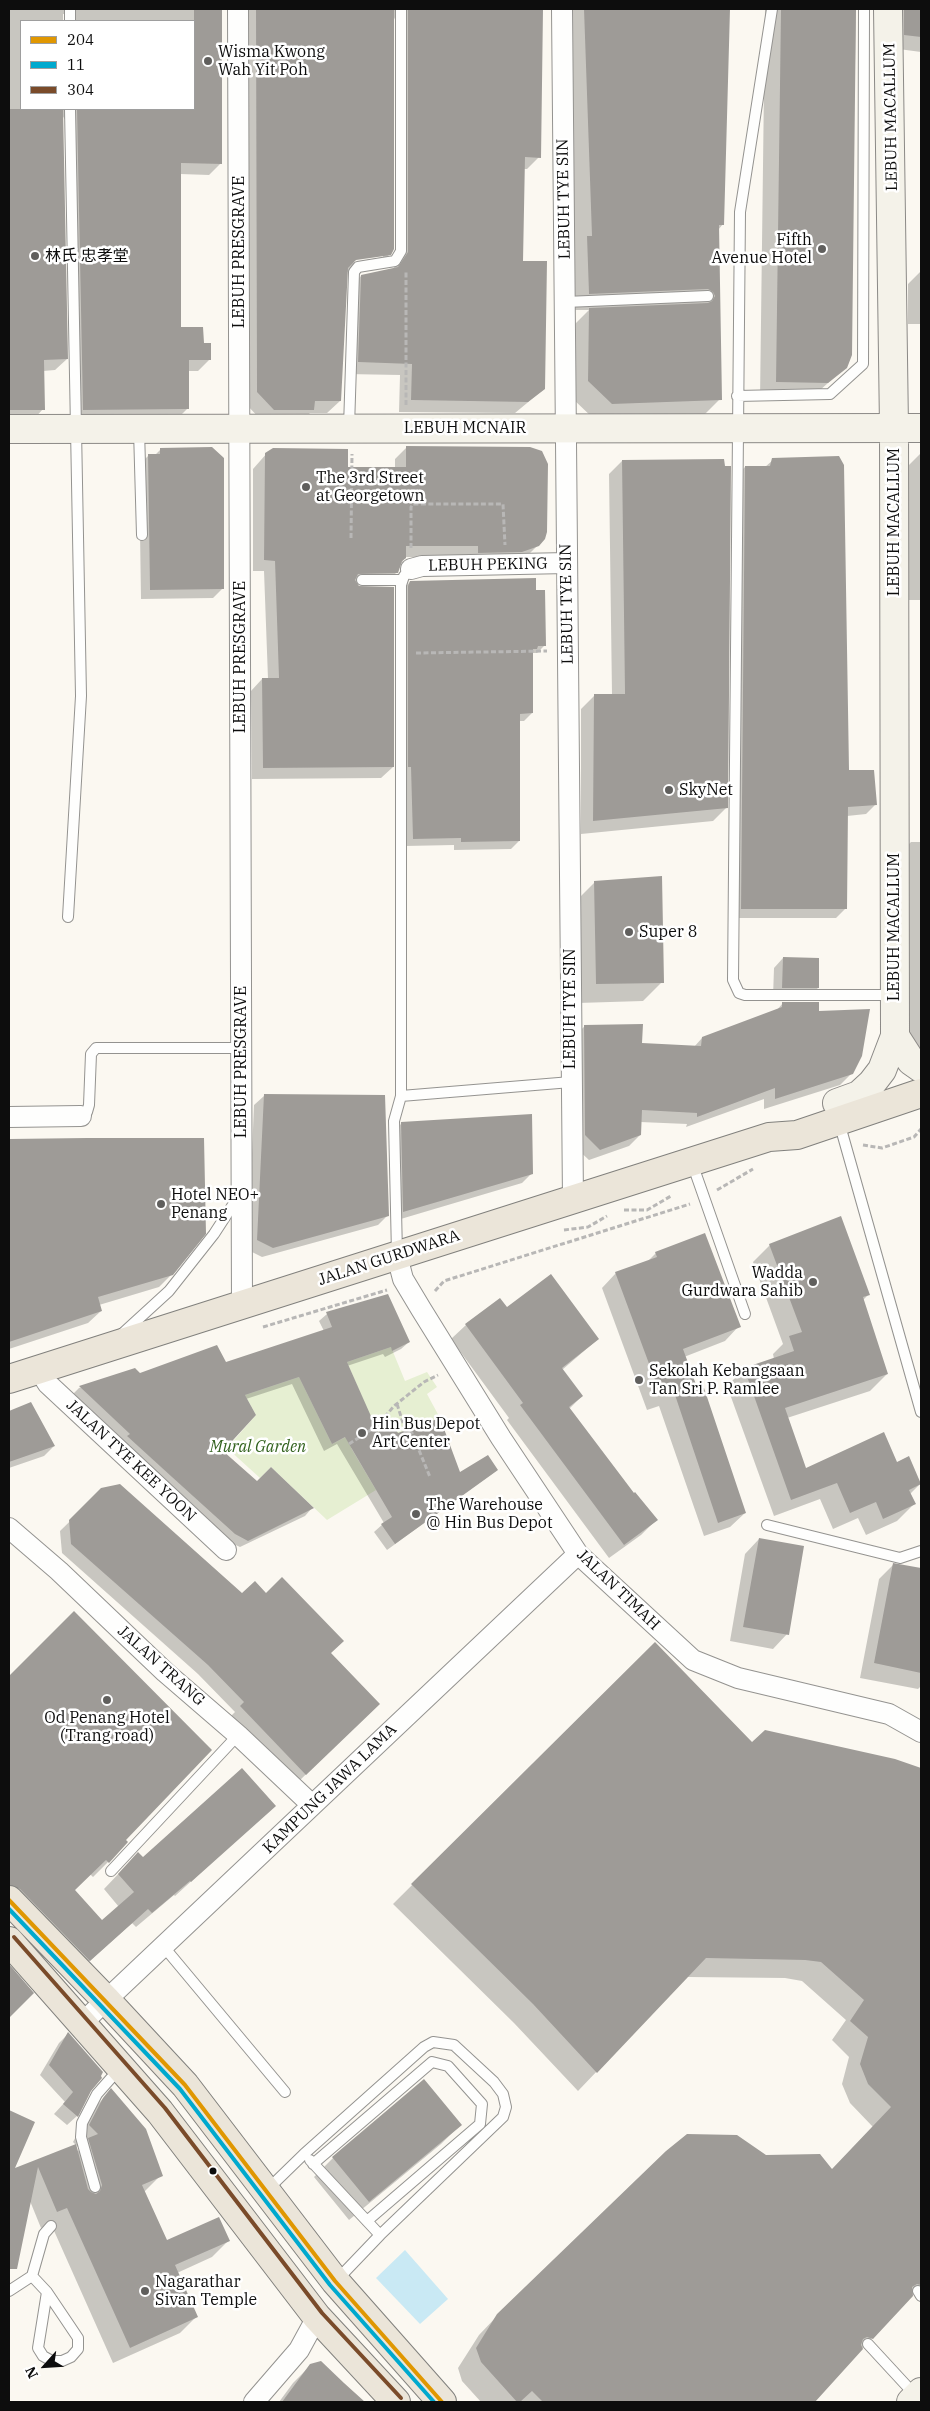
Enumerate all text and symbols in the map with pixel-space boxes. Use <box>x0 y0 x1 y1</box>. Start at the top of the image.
legend <box>20 20 195 110</box>
text: 204 <box>67 30 94 49</box>
place label: Wisma Kwong Wah Yit Poh <box>218 42 325 80</box>
street label: LEBUH MACALLUM <box>880 43 902 191</box>
text: 11 <box>67 55 85 74</box>
marker: Wisma Kwong Wah Yit Poh <box>202 55 214 67</box>
text: 304 <box>67 80 94 99</box>
street label: LEBUH TYE SIN <box>553 138 575 260</box>
street label: LEBUH PRESGRAVE <box>229 176 249 328</box>
place label: Fifth Avenue Hotel <box>711 230 812 268</box>
marker: Fifth Avenue Hotel <box>816 243 828 255</box>
place label: 林氏 忠孝堂 <box>45 246 129 266</box>
marker: 林氏 忠孝堂 <box>29 250 41 262</box>
street label: LEBUH MCNAIR <box>404 418 526 438</box>
street label: LEBUH MACALLUM <box>884 448 904 596</box>
place label: The 3rd Street at Georgetown <box>316 468 425 506</box>
marker: The 3rd Street at Georgetown <box>300 481 312 493</box>
street label: LEBUH TYE SIN <box>556 543 578 665</box>
street label: LEBUH PEKING <box>428 554 548 576</box>
street label: LEBUH PRESGRAVE <box>230 581 250 733</box>
place label: SkyNet <box>679 780 733 800</box>
marker: SkyNet <box>663 784 675 796</box>
street label: LEBUH MACALLUM <box>884 853 904 1001</box>
place label: Super 8 <box>639 922 697 942</box>
marker: Super 8 <box>623 926 635 938</box>
street label: LEBUH TYE SIN <box>560 949 580 1069</box>
street label: LEBUH PRESGRAVE <box>231 986 251 1138</box>
place label: Hotel NEO+ Penang <box>171 1185 259 1223</box>
marker: Hotel NEO+ Penang <box>155 1198 167 1210</box>
street label: JALAN GURDWARA <box>316 1226 462 1290</box>
place label: Wadda Gurdwara Sahib <box>681 1263 803 1301</box>
marker: Wadda Gurdwara Sahib <box>807 1276 819 1288</box>
place label: Sekolah Kebangsaan Tan Sri P. Ramlee <box>649 1361 805 1399</box>
marker: Sekolah Kebangsaan Tan Sri P. Ramlee <box>633 1374 645 1386</box>
street label: JALAN TYE KEE YOON <box>62 1396 200 1526</box>
place label: Hin Bus Depot Art Center <box>372 1414 480 1452</box>
marker: Hin Bus Depot Art Center <box>356 1427 368 1439</box>
park label: Mural Garden <box>210 1437 306 1457</box>
place label: The Warehouse @ Hin Bus Depot <box>426 1495 553 1533</box>
marker: The Warehouse @ Hin Bus Depot <box>410 1508 422 1520</box>
street label: JALAN TIMAH <box>572 1546 664 1634</box>
street label: JALAN TRANG <box>113 1622 209 1710</box>
marker: Od Penang Hotel (Trang road) <box>101 1694 113 1706</box>
place label: Od Penang Hotel (Trang road) <box>44 1708 170 1746</box>
street label: KAMPUNG JAWA LAMA <box>259 1720 401 1858</box>
unlabelled marker <box>208 2166 218 2176</box>
place label: Nagarathar Sivan Temple <box>155 2272 257 2310</box>
marker: Nagarathar Sivan Temple <box>139 2285 151 2297</box>
north arrow <box>20 2341 70 2391</box>
text: N <box>21 2364 42 2382</box>

